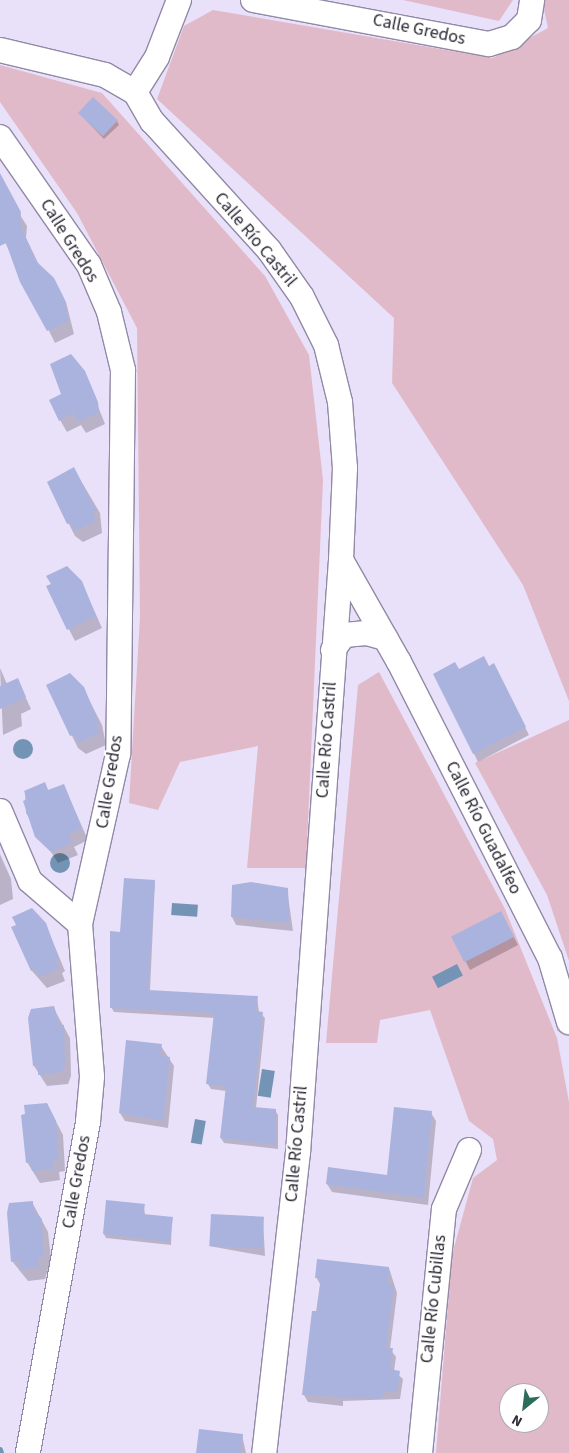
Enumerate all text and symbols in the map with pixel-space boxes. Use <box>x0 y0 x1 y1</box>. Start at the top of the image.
street label: Calle Gredos <box>371 10 467 50</box>
street label: Calle Río Castril <box>209 188 301 292</box>
street label: Calle Gredos <box>35 195 103 287</box>
street label: Calle Río Castril <box>312 681 342 799</box>
street label: Calle Gredos <box>92 734 128 830</box>
street label: Calle Río Guadalfeo <box>440 758 526 898</box>
street label: Calle Río Castril <box>281 1085 313 1203</box>
street label: Calle Gredos <box>58 1134 96 1230</box>
street label: Calle Río Cubillas <box>417 1234 451 1364</box>
north arrow <box>499 1383 549 1433</box>
text: N <box>508 1409 526 1431</box>

